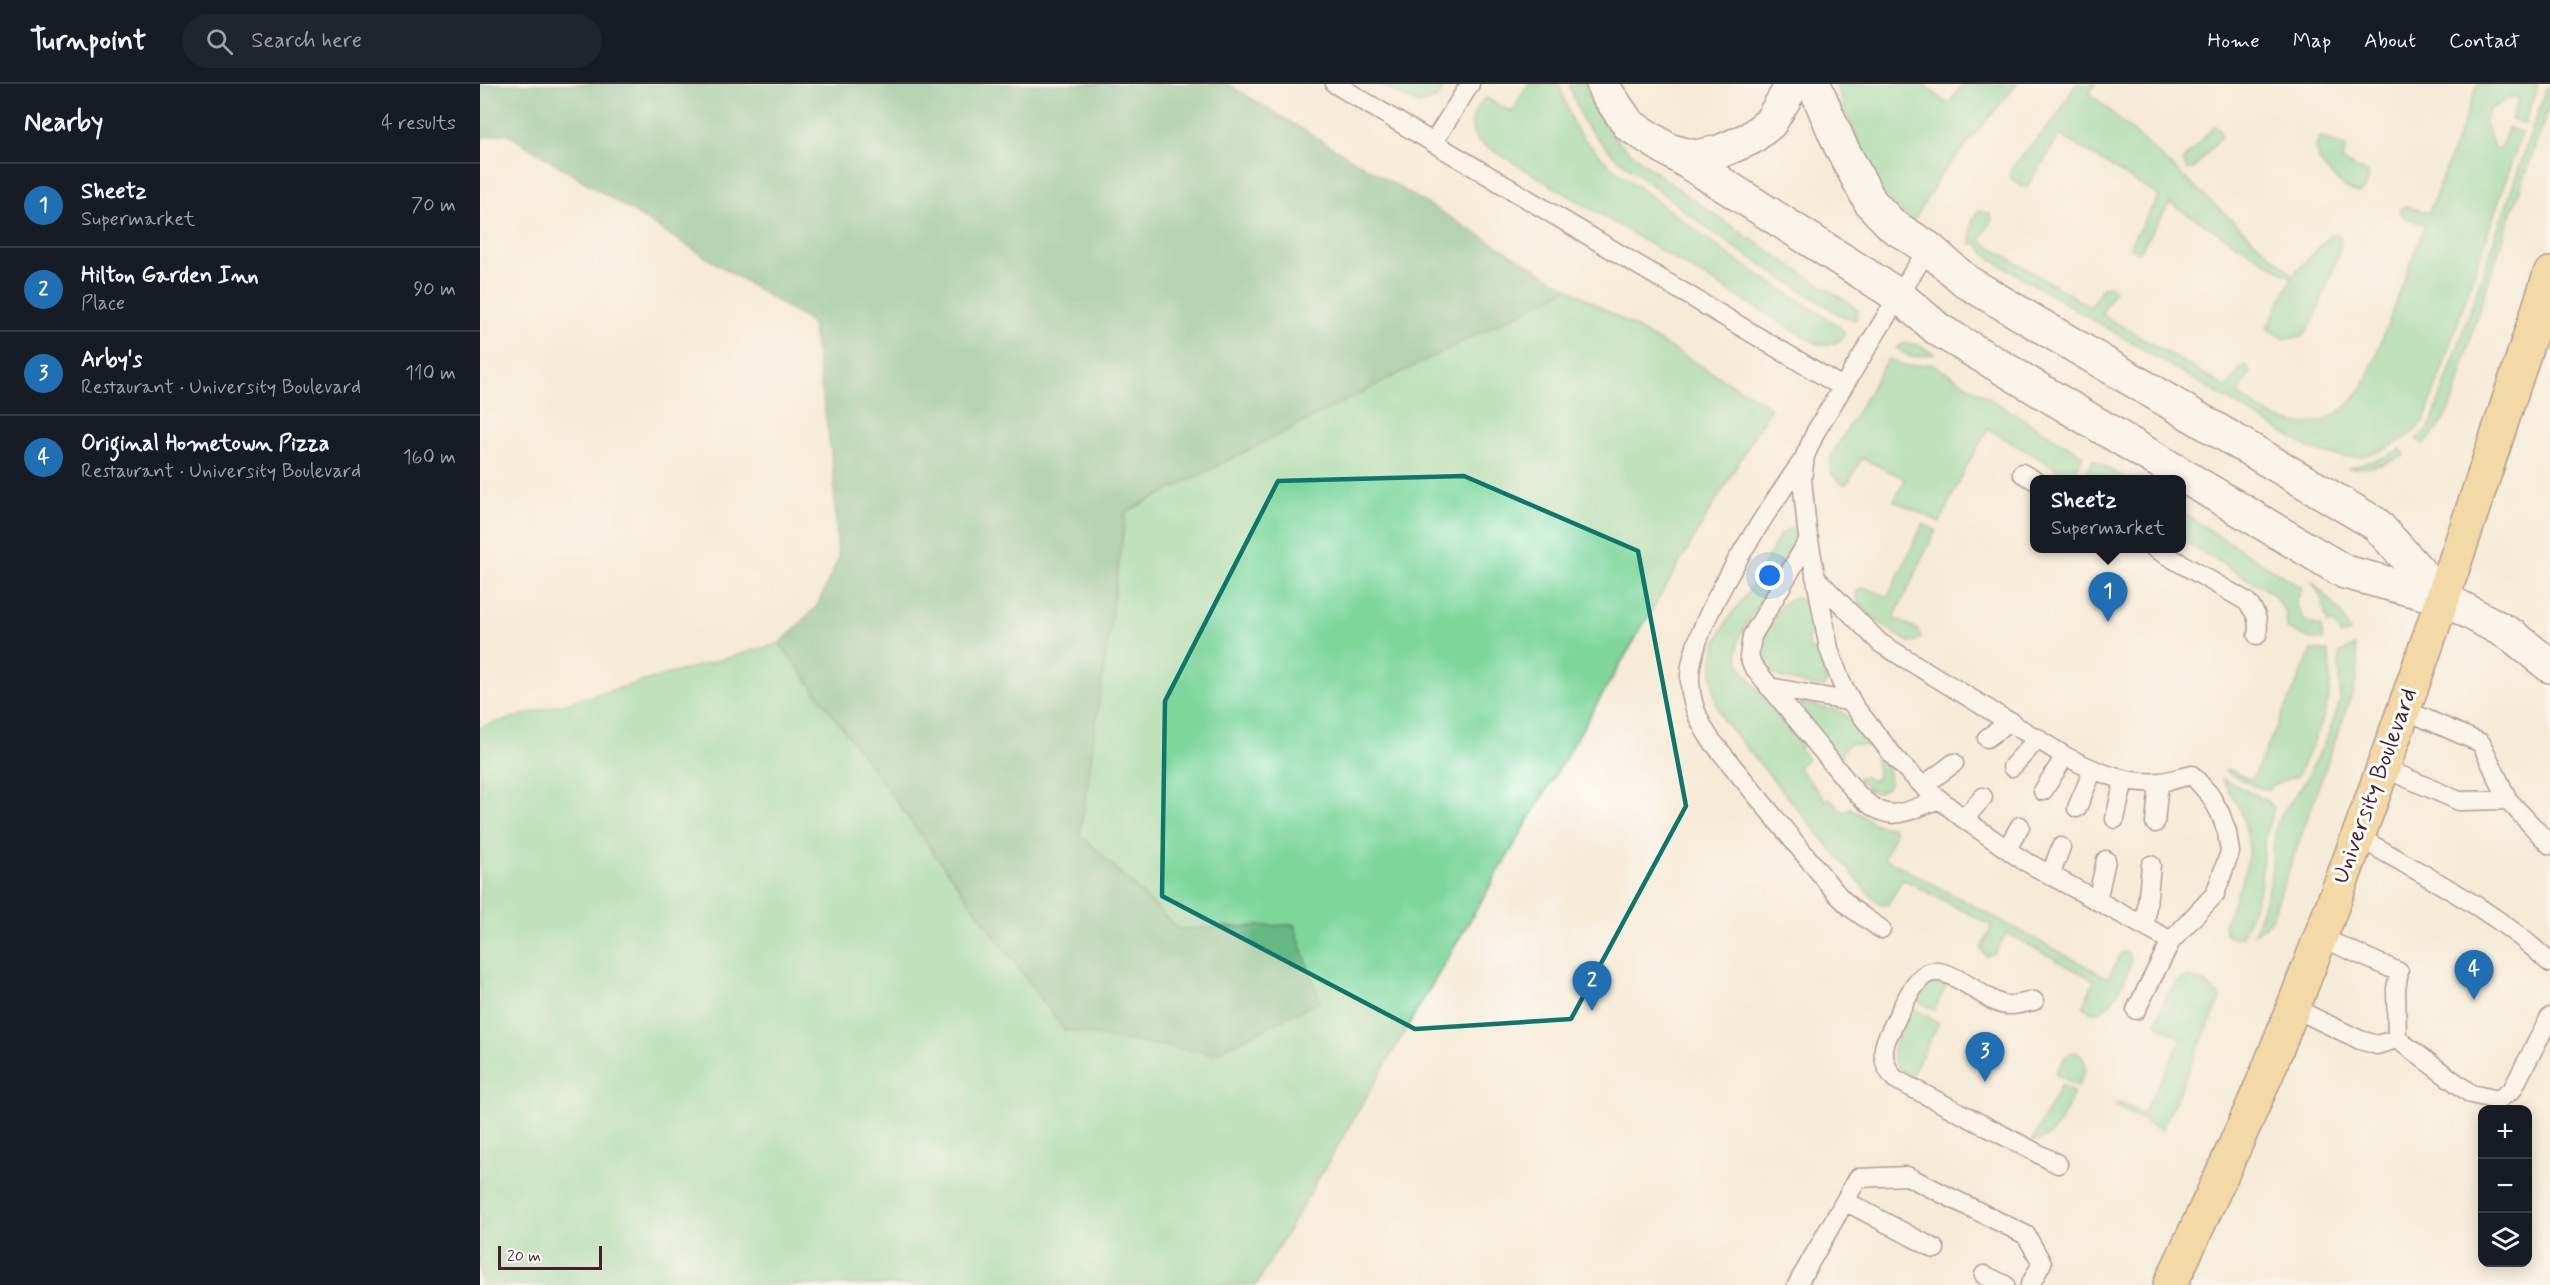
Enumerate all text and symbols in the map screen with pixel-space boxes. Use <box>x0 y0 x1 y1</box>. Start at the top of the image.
search box <box>182 14 602 68</box>
text: Turnpoint <box>30 23 146 60</box>
icon: search <box>203 25 236 58</box>
text: Search here <box>251 27 362 55</box>
text: Home <box>2208 27 2260 55</box>
text: Map <box>2293 27 2331 55</box>
text: About <box>2364 27 2416 55</box>
text: Contact <box>2449 27 2520 55</box>
text: Nearby <box>24 106 103 140</box>
text: 4 results <box>381 110 456 137</box>
text: Sheetz <box>81 178 147 206</box>
text: 1 <box>39 192 48 219</box>
text: 70 m <box>411 192 456 219</box>
text: Supermarket <box>81 206 195 233</box>
text: Hilton Garden Inn <box>81 262 259 290</box>
text: 2 <box>39 276 48 303</box>
text: 90 m <box>413 276 456 303</box>
text: Place <box>81 290 125 317</box>
text: Arby's <box>81 346 142 374</box>
text: 3 <box>39 360 48 387</box>
text: 110 m <box>405 360 456 387</box>
text: Restaurant · University Boulevard <box>81 374 361 401</box>
text: Original Hometown Pizza <box>81 430 329 458</box>
text: 4 <box>38 444 49 471</box>
text: 160 m <box>403 444 456 471</box>
text: Restaurant · University Boulevard <box>81 458 361 485</box>
popup <box>2030 475 2186 553</box>
text: Sheetz <box>2051 487 2117 515</box>
text: Supermarket <box>2051 515 2165 542</box>
your location <box>1755 561 1784 590</box>
pin: 1 <box>2088 572 2128 622</box>
street label: University Boulevard <box>2325 684 2425 888</box>
pin: 4 <box>2454 950 2494 1000</box>
pin: 2 <box>1572 962 1612 1011</box>
pin: 3 <box>1966 1032 2004 1082</box>
map controls <box>2478 1105 2532 1267</box>
button: + <box>2478 1105 2532 1159</box>
button: − <box>2478 1159 2532 1213</box>
button: layers <box>2478 1213 2532 1267</box>
scale bar <box>498 1243 602 1270</box>
text: 20 m <box>507 1246 541 1267</box>

